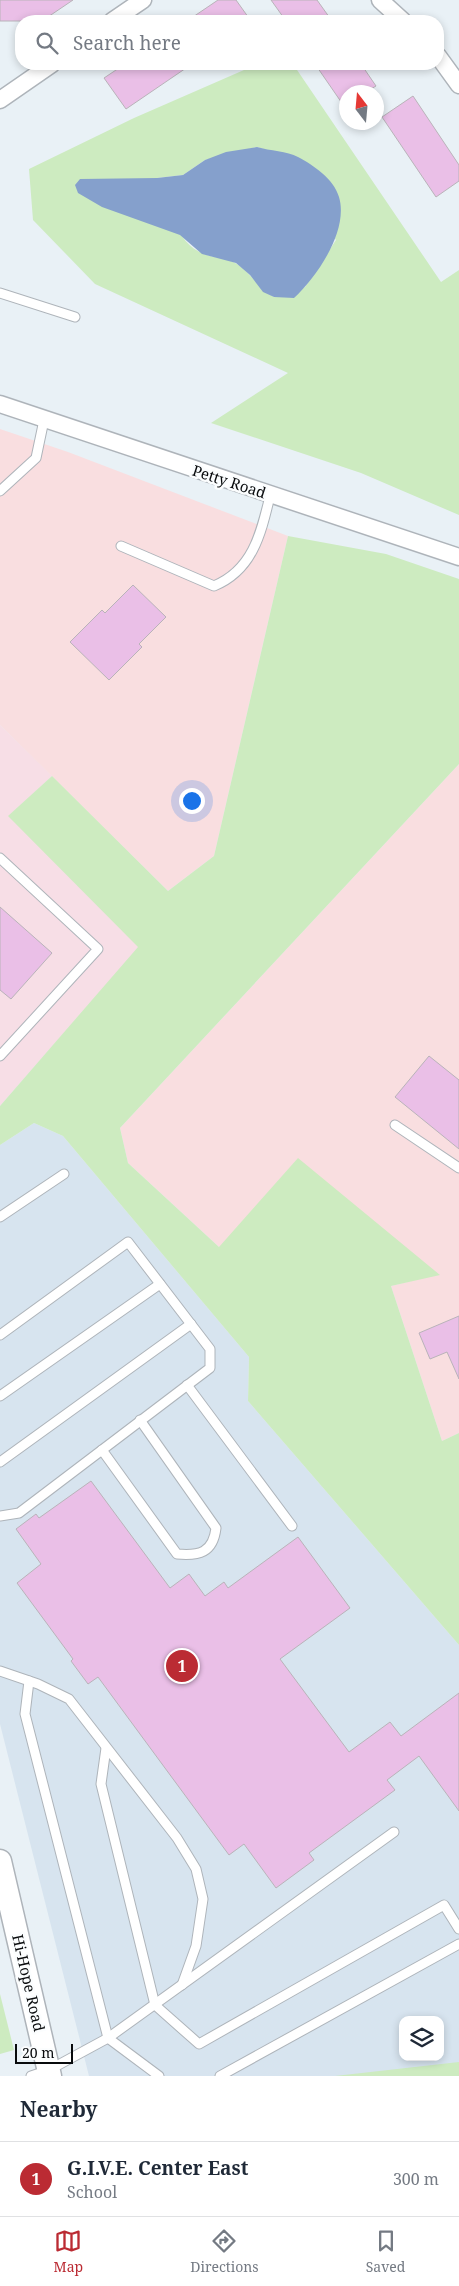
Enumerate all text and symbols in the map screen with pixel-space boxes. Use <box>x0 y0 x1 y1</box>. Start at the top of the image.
search box <box>15 15 444 70</box>
icon: search <box>33 29 61 57</box>
text: Search here <box>73 30 181 56</box>
north arrow <box>339 85 384 130</box>
street label: Petty Road <box>190 460 269 502</box>
your location <box>179 788 205 814</box>
pin: 1 <box>166 1647 198 1685</box>
street label: Hi-Hope Road <box>8 1932 50 2033</box>
map controls <box>399 2016 444 2061</box>
button: layers <box>399 2016 444 2061</box>
scale bar <box>15 2041 72 2064</box>
text: 20 m <box>22 2043 55 2062</box>
text: Nearby <box>20 2095 98 2123</box>
text: G.I.V.E. Center East <box>67 2155 248 2181</box>
text: 1 <box>31 2168 41 2190</box>
text: 300 m <box>393 2168 439 2190</box>
text: School <box>67 2181 117 2203</box>
tab: Map <box>54 2227 83 2276</box>
tab: Directions <box>190 2227 259 2276</box>
tab: Saved <box>366 2227 405 2276</box>

